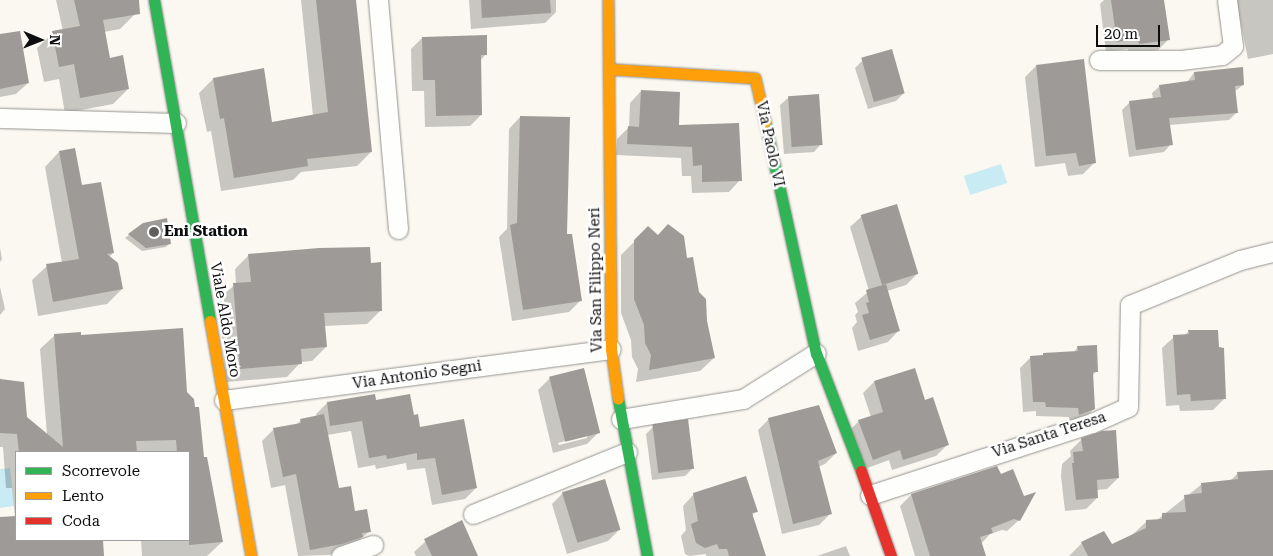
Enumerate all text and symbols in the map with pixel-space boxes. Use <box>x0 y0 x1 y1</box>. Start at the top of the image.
north arrow <box>15 15 65 65</box>
scale bar <box>1098 15 1162 47</box>
text: 20 m <box>1104 25 1138 43</box>
text: N <box>47 35 63 46</box>
street label: Via Paolo VI <box>752 99 788 189</box>
street label: Via San Filippo Neri <box>586 207 606 353</box>
place label: Eni Station <box>164 223 248 241</box>
marker: Eni Station <box>148 226 160 238</box>
street label: Viale Aldo Moro <box>206 261 244 379</box>
street label: Via Antonio Segni <box>351 357 483 393</box>
street label: Via Santa Teresa <box>990 408 1108 462</box>
legend <box>15 451 190 541</box>
text: Scorrevole <box>62 462 140 480</box>
text: Lento <box>62 487 104 505</box>
text: Coda <box>62 512 100 530</box>

